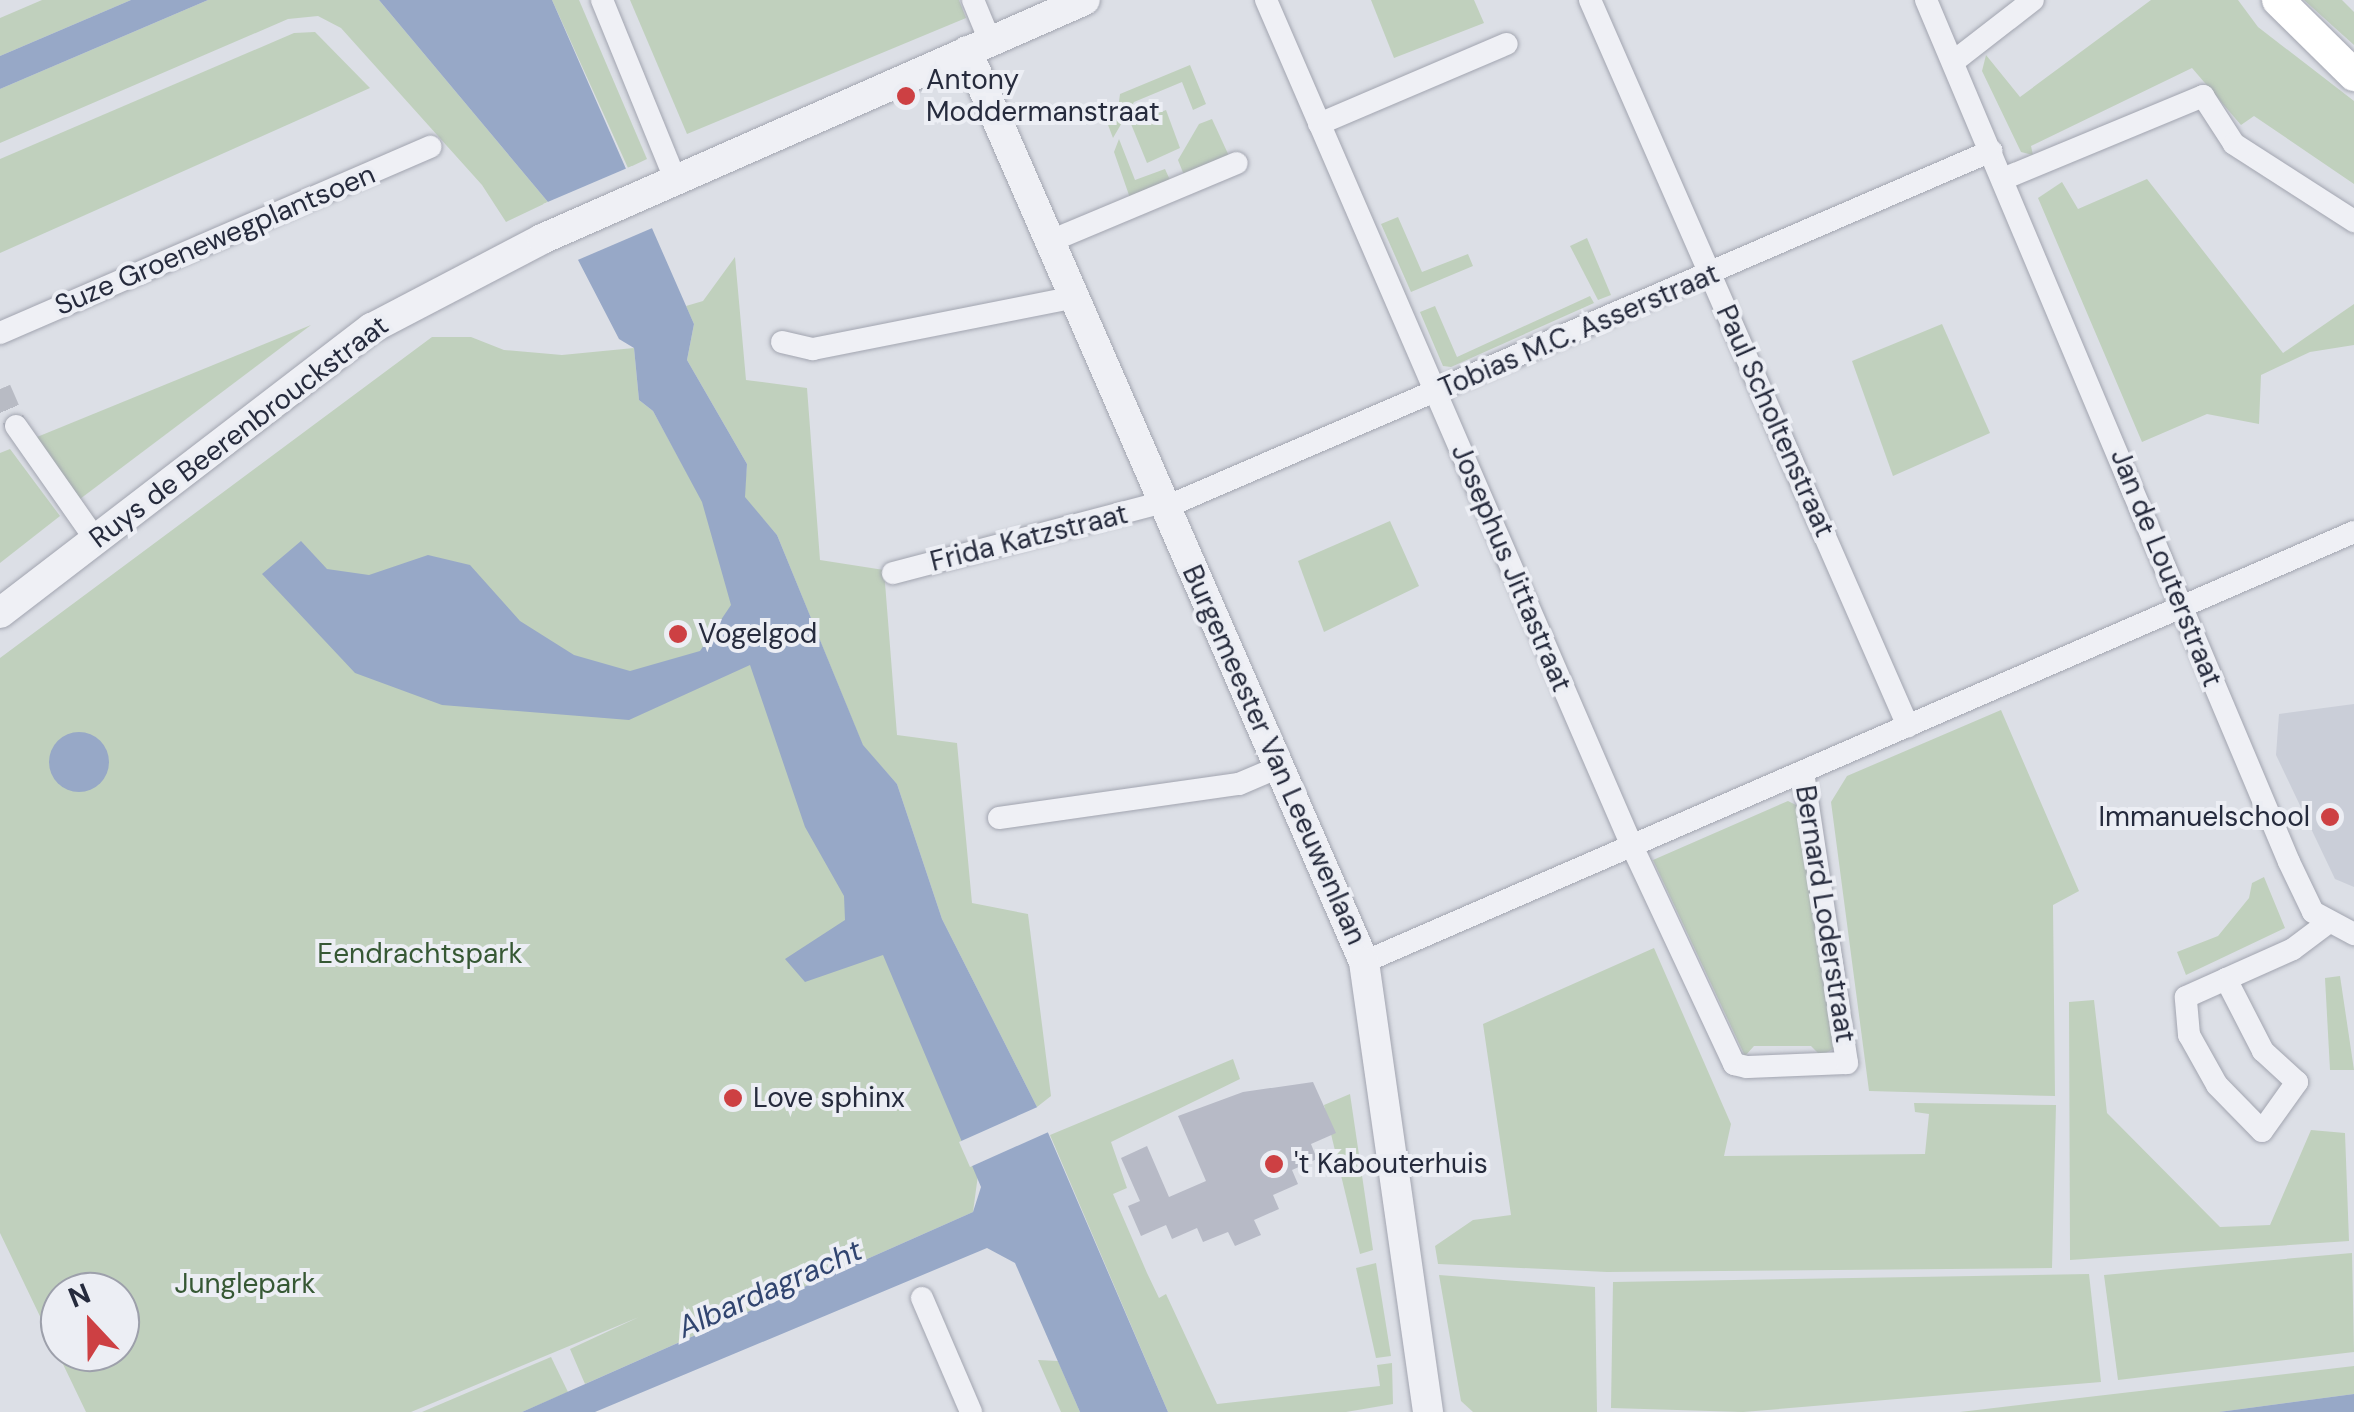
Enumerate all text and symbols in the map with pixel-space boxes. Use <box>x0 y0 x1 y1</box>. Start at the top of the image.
place label: Antony Moddermanstraat <box>926 63 1160 129</box>
marker: Antony Moddermanstraat <box>895 85 917 107</box>
street label: Suze Groenewegplantsoen <box>50 157 380 323</box>
street label: Tobias M.C. Asserstraat <box>1434 257 1724 405</box>
street label: Paul Scholtenstraat <box>1709 300 1841 542</box>
street label: Ruys de Beerenbrouckstraat <box>83 309 395 555</box>
street label: Josephus Jittastraat <box>1444 439 1578 697</box>
street label: Jan de Louterstraat <box>2103 444 2229 692</box>
street label: Frida Katzstraat <box>927 497 1131 579</box>
street label: Burgemeester Van Leeuwenlaan <box>1175 560 1373 950</box>
place label: Vogelgod <box>698 617 817 651</box>
marker: Vogelgod <box>667 623 689 645</box>
street label: Bernard Loderstraat <box>1788 783 1862 1045</box>
place label: Immanuelschool <box>2098 800 2310 834</box>
marker: Immanuelschool <box>2319 806 2341 828</box>
park label: Eendrachtspark <box>317 937 523 971</box>
place label: Love sphinx <box>753 1081 905 1115</box>
marker: Love sphinx <box>722 1087 744 1109</box>
place label: 't Kabouterhuis <box>1294 1147 1488 1181</box>
marker: 't Kabouterhuis <box>1263 1153 1285 1175</box>
water label: Albardagracht <box>672 1232 868 1346</box>
park label: Junglepark <box>174 1267 316 1301</box>
north arrow <box>40 1272 140 1372</box>
text: N <box>63 1275 96 1317</box>

